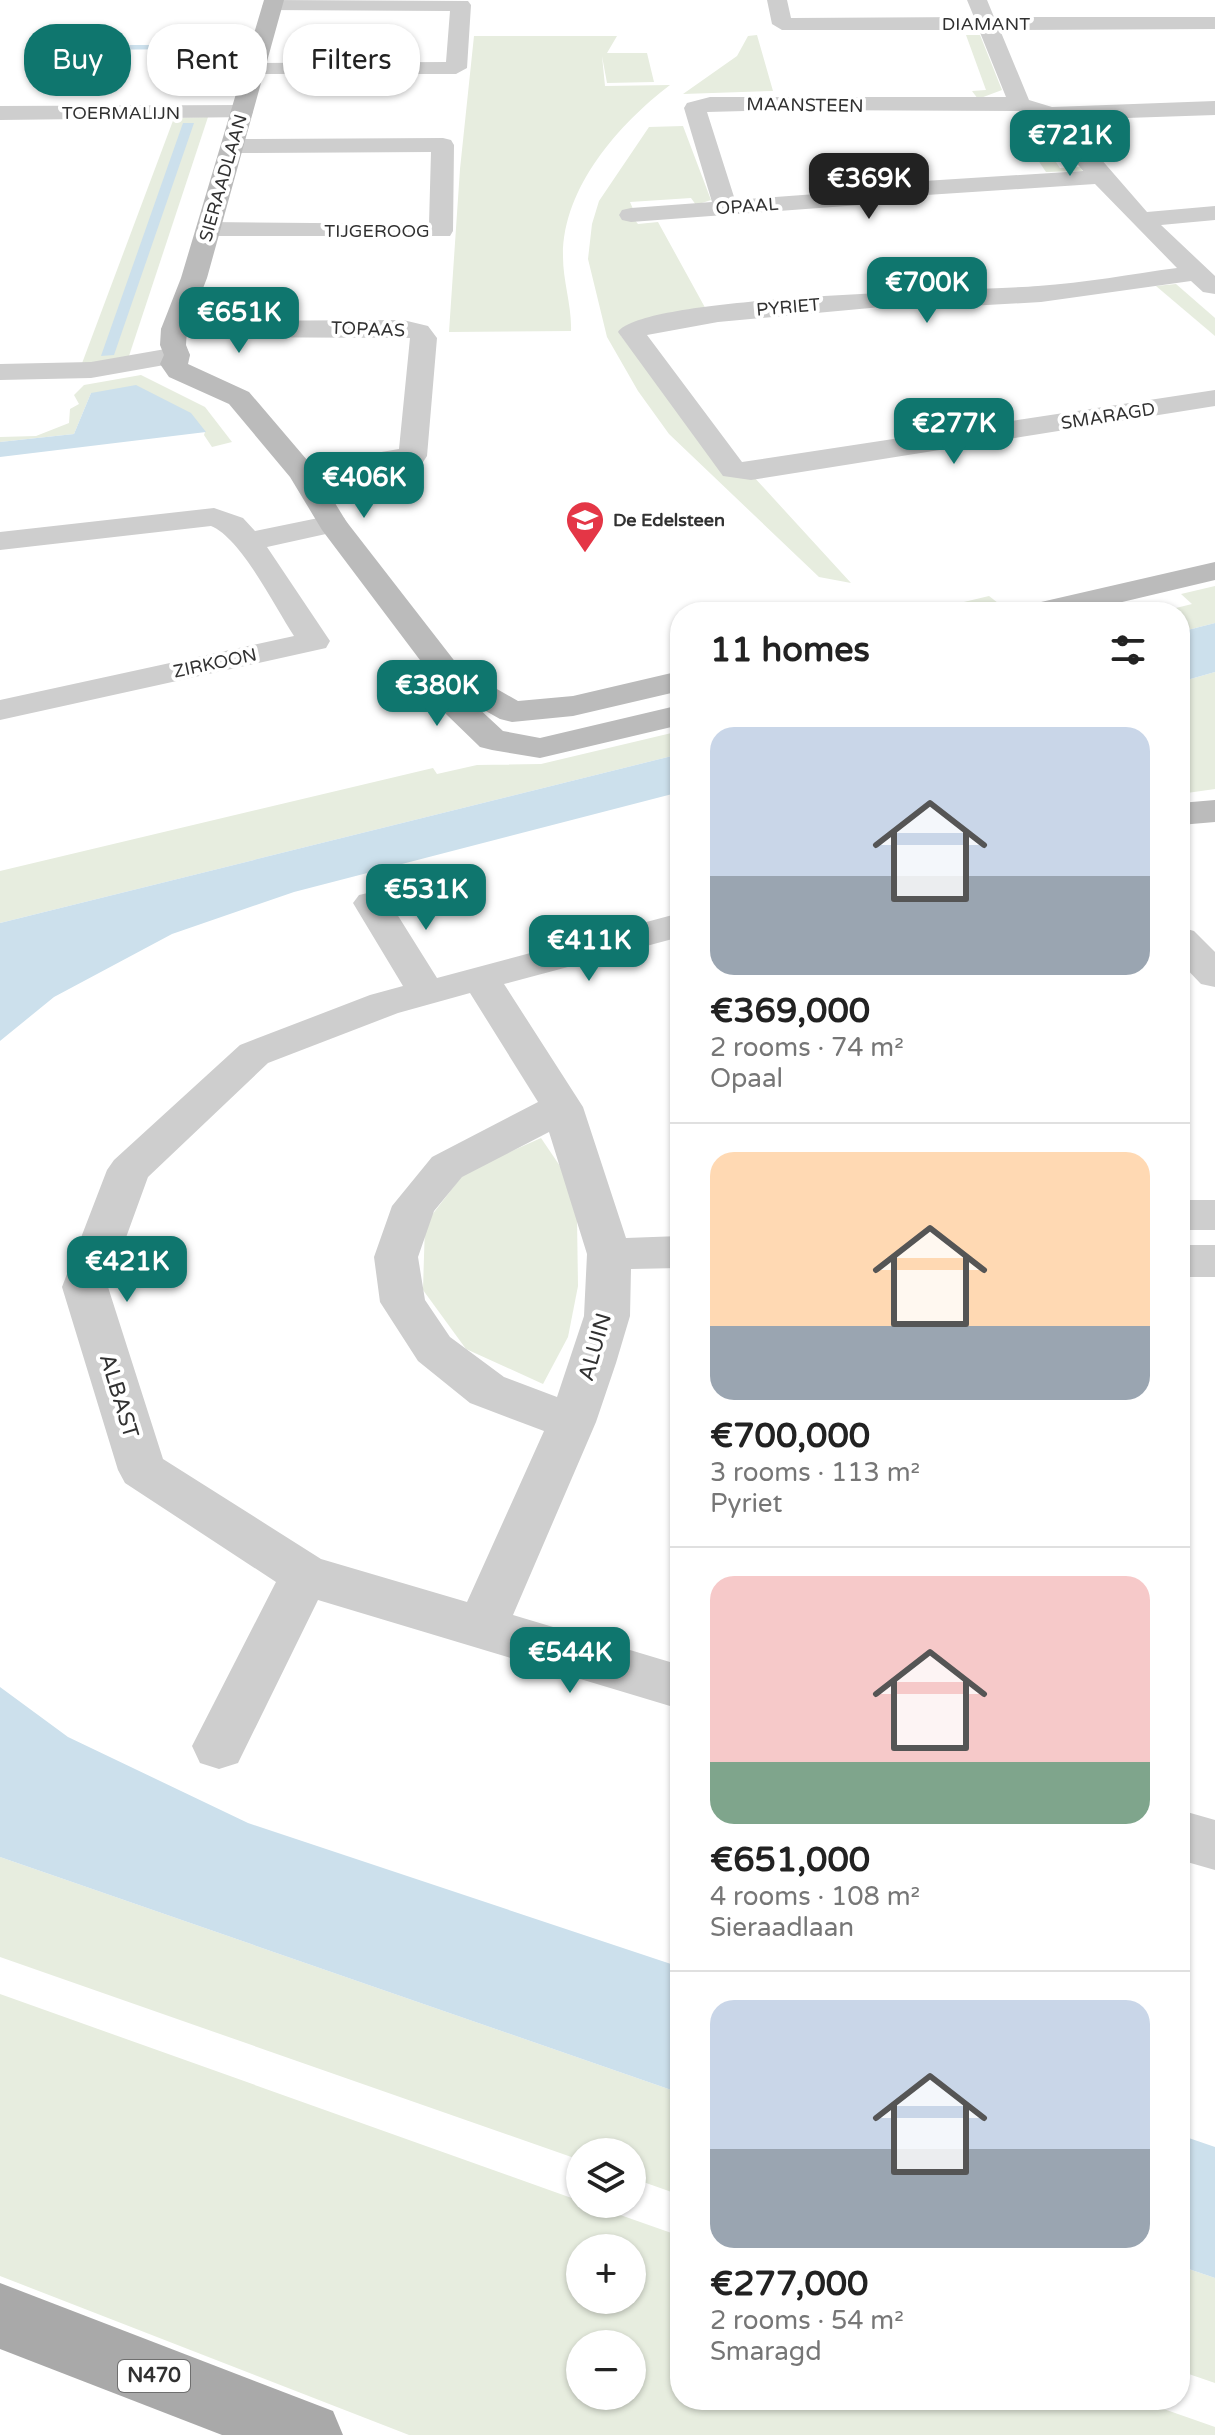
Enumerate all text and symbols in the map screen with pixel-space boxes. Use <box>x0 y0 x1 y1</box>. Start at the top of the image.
street label: DIAMANT <box>942 13 1030 35</box>
chip: Buy <box>24 24 131 96</box>
chip: Rent <box>147 24 267 96</box>
chip: Filters <box>283 24 420 96</box>
street label: MAANSTEEN <box>746 93 864 117</box>
street label: TOERMALIJN <box>62 102 180 124</box>
pin: €721K <box>1014 110 1126 178</box>
street label: SIERAADLAAN <box>194 112 252 244</box>
text: €721K <box>1028 120 1112 151</box>
pin: €369K <box>813 153 925 221</box>
text: €369K <box>827 163 911 194</box>
street label: OPAAL <box>715 193 780 219</box>
street label: TIJGEROOG <box>324 220 430 242</box>
pin: €700K <box>871 257 983 325</box>
text: €700K <box>885 267 969 298</box>
pin: €651K <box>183 287 295 355</box>
street label: PYRIET <box>755 293 821 321</box>
text: €651K <box>197 297 281 328</box>
street label: TOPAAS <box>331 317 405 341</box>
pin: €277K <box>898 398 1010 466</box>
street label: SMARAGD <box>1059 398 1157 434</box>
text: €277K <box>912 408 996 439</box>
pin: €406K <box>308 452 420 520</box>
text: €406K <box>322 462 406 493</box>
school or university icon: De Edelsteen <box>564 499 606 554</box>
place label: De Edelsteen <box>613 509 725 531</box>
icon: filters <box>1106 628 1150 672</box>
text: 11 homes <box>710 630 870 671</box>
street label: ZIRKOON <box>171 643 259 683</box>
pin: €380K <box>381 660 493 728</box>
text: €380K <box>395 670 479 701</box>
icon: home <box>858 779 1002 923</box>
pin: €531K <box>370 864 482 932</box>
text: €531K <box>384 874 468 905</box>
pin: €411K <box>533 915 645 983</box>
text: €411K <box>547 925 631 956</box>
text: €369,000 <box>710 991 870 1032</box>
text: 2 rooms · 74 m² <box>710 1032 904 1063</box>
text: Opaal <box>710 1063 783 1094</box>
icon: home <box>858 1204 1002 1348</box>
pin: €421K <box>71 1236 183 1304</box>
text: €421K <box>85 1246 169 1277</box>
street label: ALUIN <box>573 1310 617 1384</box>
street label: ALBAST <box>94 1351 144 1442</box>
text: €700,000 <box>710 1416 870 1457</box>
text: 3 rooms · 113 m² <box>710 1457 920 1488</box>
text: Pyriet <box>710 1488 783 1519</box>
pin: €544K <box>514 1627 626 1695</box>
icon: home <box>858 1628 1002 1772</box>
text: €544K <box>528 1637 612 1668</box>
text: €651,000 <box>710 1840 870 1881</box>
text: 4 rooms · 108 m² <box>710 1881 920 1912</box>
text: Sieraadlaan <box>710 1912 854 1943</box>
icon: home <box>858 2052 1002 2196</box>
map controls <box>566 2138 646 2410</box>
button: layers <box>566 2138 646 2218</box>
button: + <box>566 2234 646 2314</box>
text: €277,000 <box>710 2264 868 2305</box>
text: 2 rooms · 54 m² <box>710 2305 904 2336</box>
button: − <box>566 2330 646 2410</box>
text: Smaragd <box>710 2336 822 2367</box>
road number: N470 <box>118 2360 190 2392</box>

